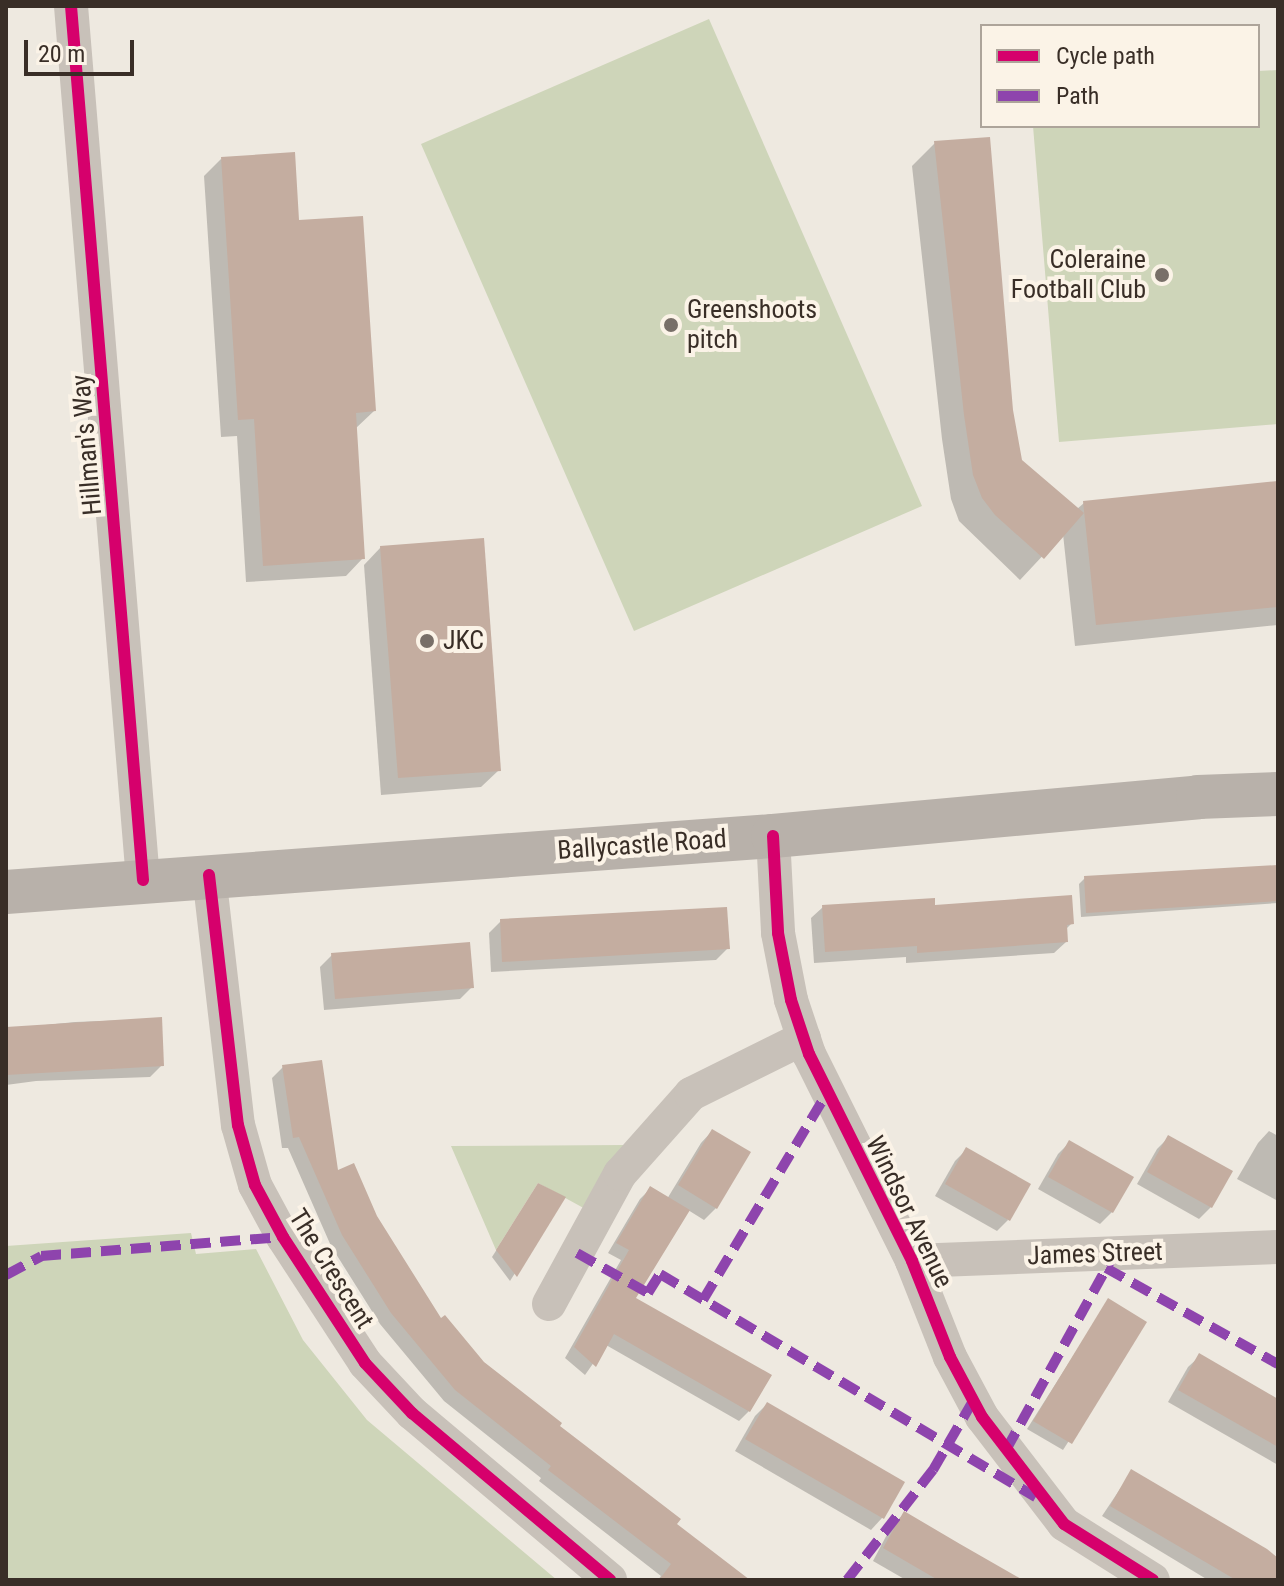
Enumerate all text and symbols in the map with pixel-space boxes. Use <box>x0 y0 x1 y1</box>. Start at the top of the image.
scale bar <box>28 24 138 74</box>
legend <box>980 24 1260 128</box>
text: 20 m <box>38 40 85 68</box>
text: Cycle path <box>1056 42 1155 70</box>
text: Path <box>1056 82 1099 110</box>
place label: Coleraine Football Club <box>1011 244 1146 306</box>
marker: Coleraine Football Club <box>1153 266 1171 284</box>
place label: Greenshoots pitch <box>687 294 817 356</box>
marker: Greenshoots pitch <box>662 316 680 334</box>
street label: Hillman's Way <box>65 373 109 517</box>
place label: JKC <box>443 625 484 657</box>
marker: JKC <box>418 632 436 650</box>
street label: Ballycastle Road <box>556 824 728 866</box>
street label: Windsor Avenue <box>859 1131 959 1293</box>
street label: The Crescent <box>282 1203 380 1335</box>
street label: James Street <box>1027 1236 1163 1272</box>

